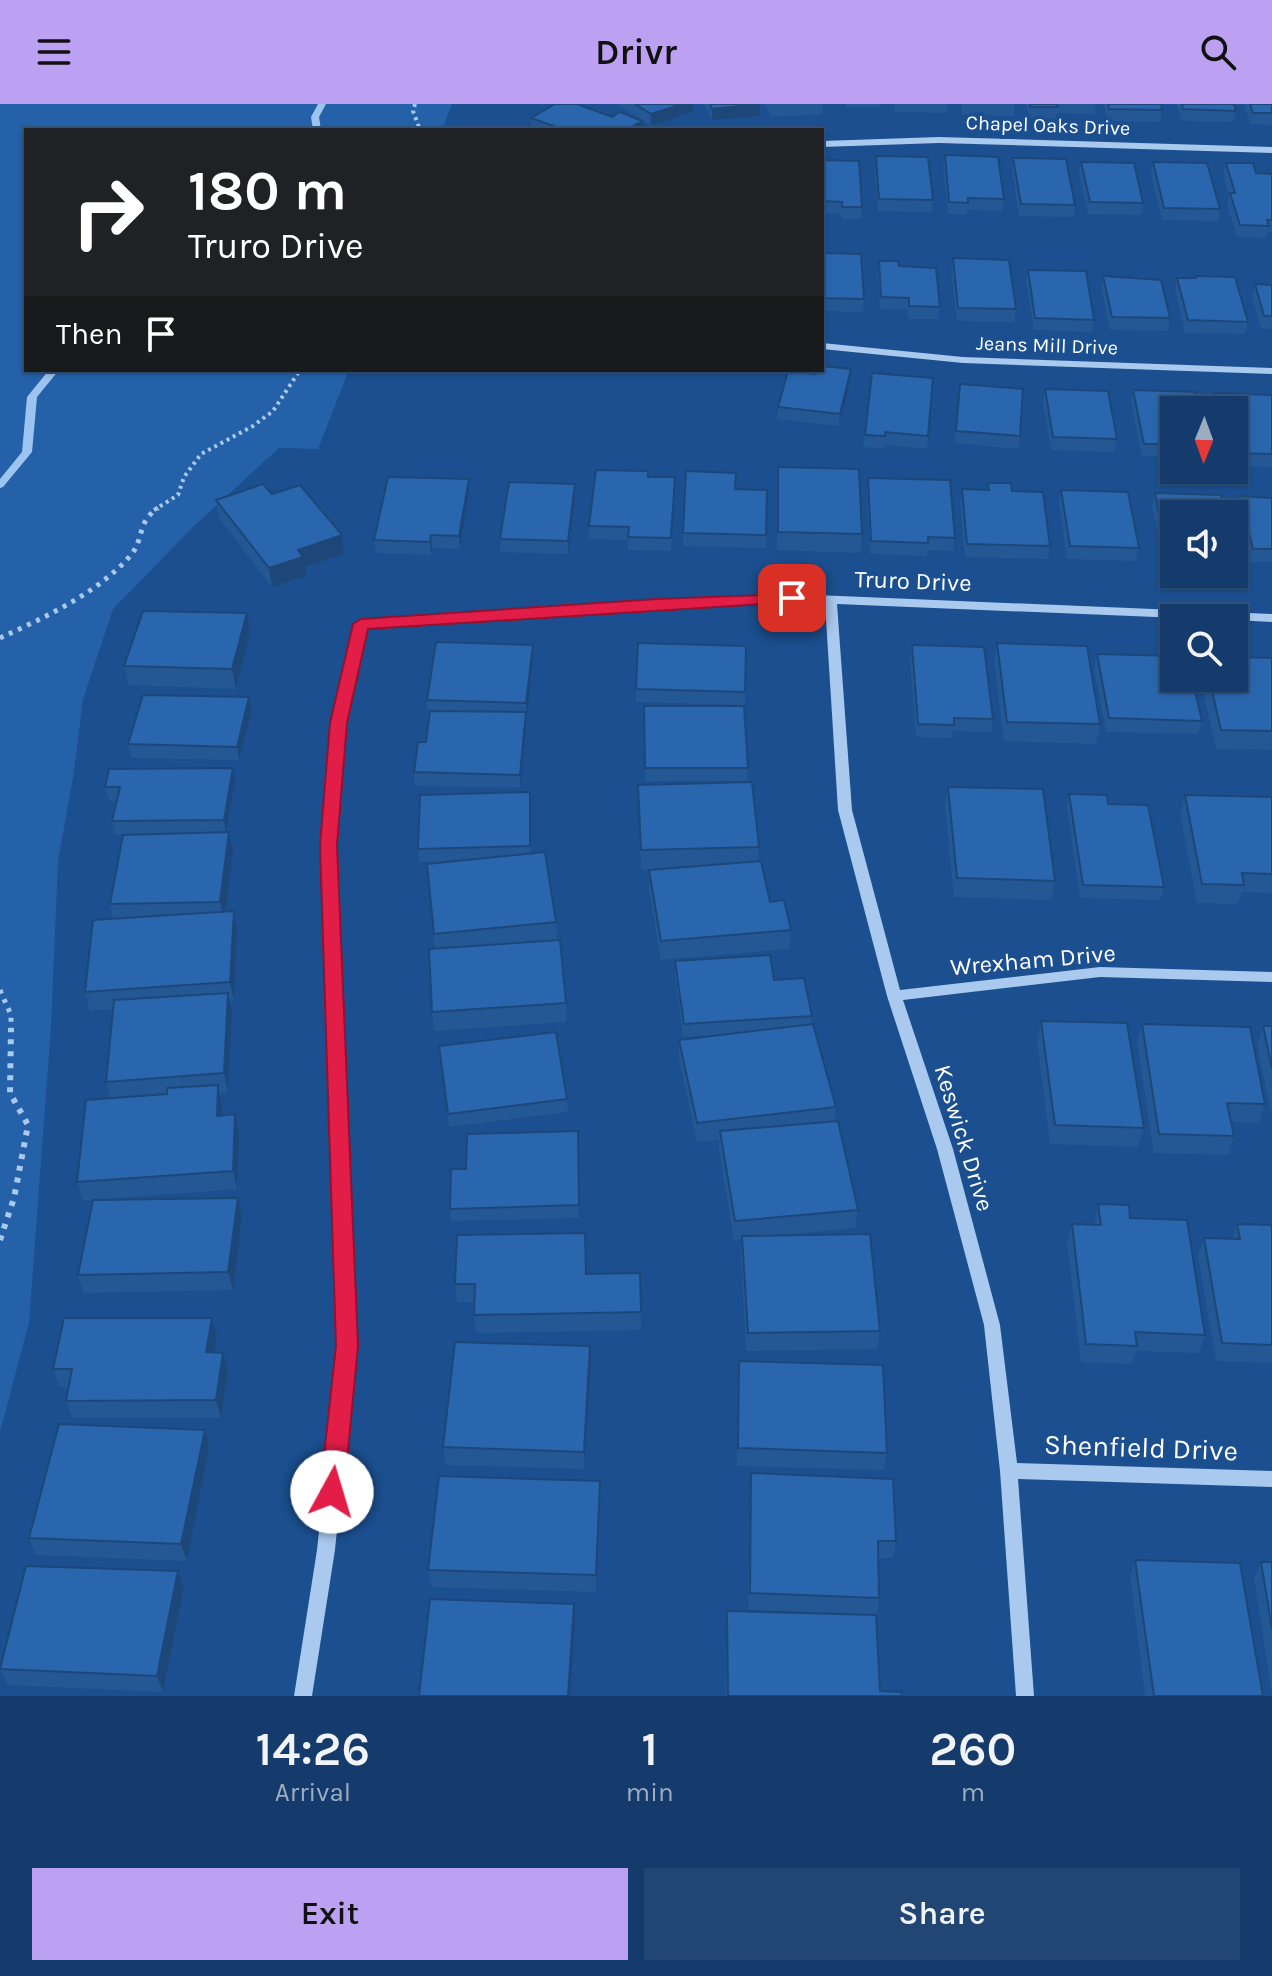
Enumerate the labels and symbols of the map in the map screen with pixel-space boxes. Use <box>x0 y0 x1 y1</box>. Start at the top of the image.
street label: Chapel Oaks Drive <box>965 111 1131 140</box>
street label: Jeans Mill Drive <box>975 332 1118 359</box>
north arrow <box>1160 396 1248 484</box>
pin <box>758 564 826 632</box>
street label: Truro Drive <box>854 565 972 597</box>
street label: Wrexham Drive <box>949 939 1117 981</box>
street label: Keswick Drive <box>928 1061 1000 1215</box>
street label: Shenfield Drive <box>1044 1428 1238 1467</box>
position arrow <box>290 1450 374 1534</box>

